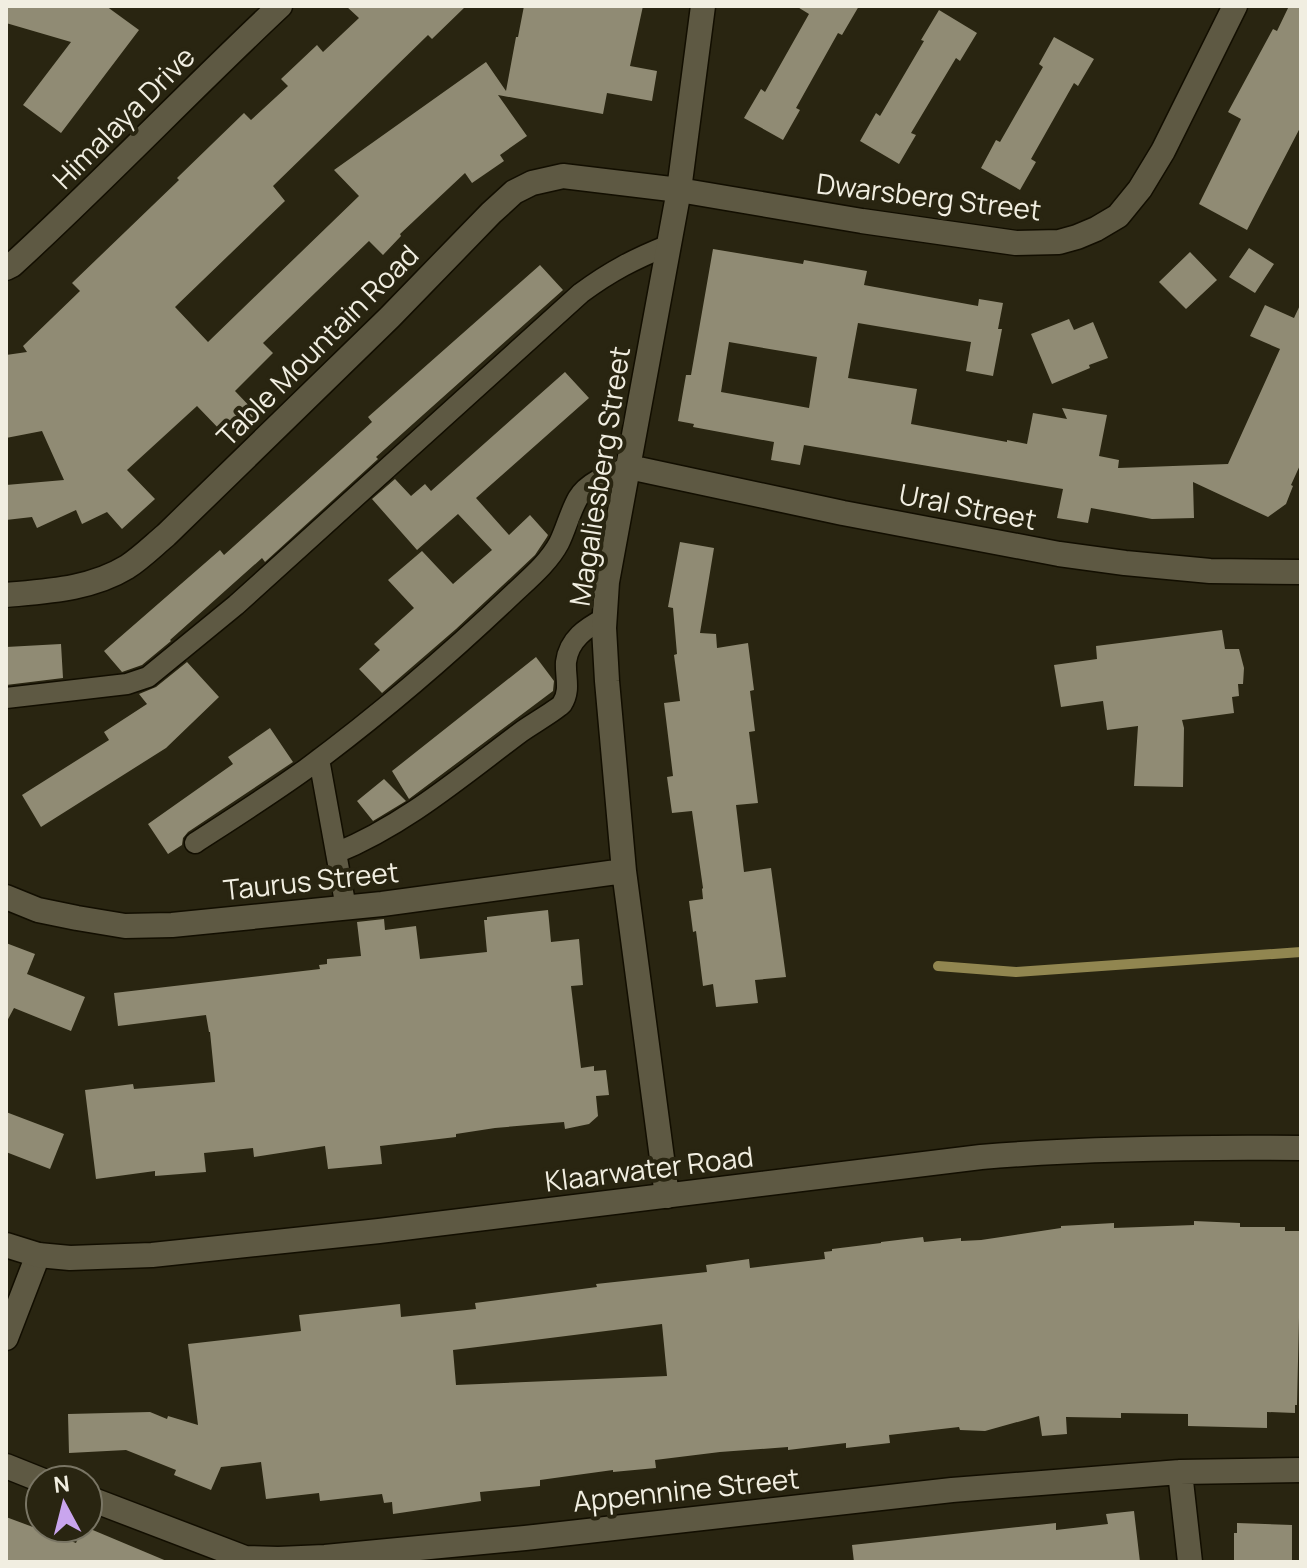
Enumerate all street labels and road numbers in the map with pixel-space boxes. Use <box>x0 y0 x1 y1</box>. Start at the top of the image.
street label: Himalaya Drive <box>43 37 203 197</box>
street label: Dwarsberg Street <box>814 163 1044 229</box>
street label: Table Mountain Road <box>208 236 426 454</box>
street label: Magaliesberg Street <box>560 344 638 608</box>
street label: Ural Street <box>896 474 1040 538</box>
street label: Taurus Street <box>221 852 401 908</box>
street label: Klaarwater Road <box>543 1136 755 1200</box>
street label: Appennine Street <box>571 1458 801 1520</box>

